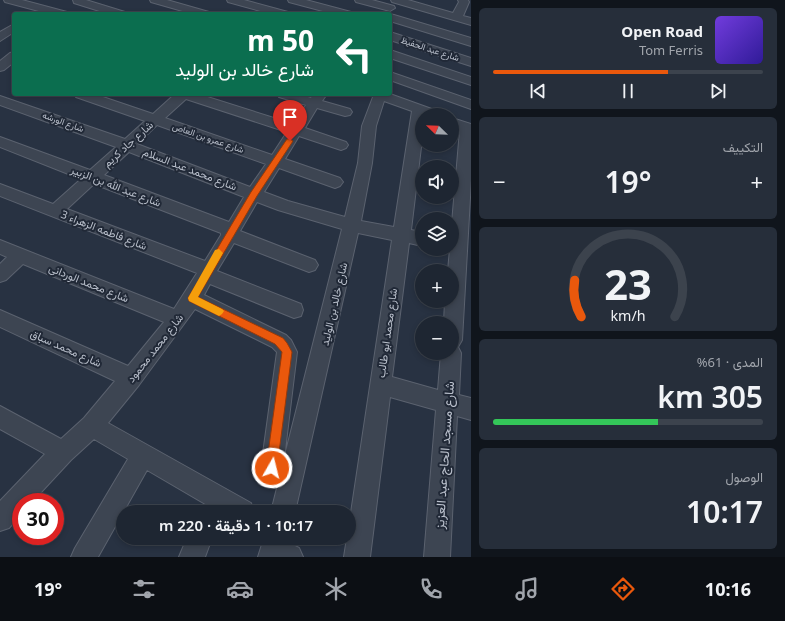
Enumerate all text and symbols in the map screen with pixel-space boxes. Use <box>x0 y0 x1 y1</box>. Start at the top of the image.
text: 50 m <box>247 21 314 59</box>
text: Open Road <box>621 21 703 41</box>
icon: left <box>328 28 380 80</box>
street label: شارع عبد الحفيظ <box>399 33 461 64</box>
text: Tom Ferris <box>639 41 703 59</box>
text: شارع خالد بن الوليد <box>175 57 314 81</box>
icon: previous <box>527 80 549 102</box>
icon: pause <box>617 80 639 102</box>
icon: next <box>707 80 729 102</box>
pin <box>273 100 307 141</box>
icon: arrive <box>279 106 301 128</box>
street label: شارع الورشه <box>41 108 86 135</box>
north arrow <box>415 108 459 152</box>
map controls <box>415 108 459 360</box>
street label: شارع جاد كريم <box>99 117 157 171</box>
street label: شارع عمرو بن العاص <box>171 119 246 156</box>
text: التكييف <box>723 138 763 156</box>
street label: شارع محمد عبد السلام <box>141 144 240 194</box>
button: sound <box>415 160 459 204</box>
street label: شارع عبد الله بن الزبير <box>68 161 164 211</box>
text: 19° <box>604 161 652 202</box>
text: − <box>493 166 506 196</box>
text: + <box>750 166 763 196</box>
street label: شارع فاطمه الزهراء 3 <box>58 206 150 254</box>
button: layers <box>415 212 459 256</box>
text: 23 <box>604 255 652 311</box>
street label: شارع محمد الوردانى <box>47 260 132 306</box>
street label: شارع خالد بن الوليد <box>317 261 351 347</box>
button: + <box>415 264 459 308</box>
street label: شارع محمد ابو طالب <box>373 287 401 379</box>
text: km/h <box>610 305 646 324</box>
street label: شارع محمد محمود <box>123 310 187 386</box>
button: − <box>415 316 459 360</box>
street label: شارع محمد سباق <box>28 325 104 371</box>
text: المدى · 61% <box>697 353 763 371</box>
text: 305 km <box>657 376 763 417</box>
street label: شارع مسجد الحاج عبد العزيز <box>430 381 459 531</box>
position arrow <box>251 447 293 489</box>
text: الوصول <box>725 468 763 486</box>
text: 10:17 <box>686 491 763 532</box>
speed limit sign: 30 <box>12 493 64 545</box>
text: 10:17 · 1 دقيقة · 220 m <box>159 515 313 535</box>
icon: filters <box>130 575 158 603</box>
icon: car <box>226 575 254 603</box>
icon: climate <box>322 575 350 603</box>
icon: phone <box>417 575 445 603</box>
icon: music <box>513 575 541 603</box>
icon: directions <box>609 575 637 603</box>
text: 19° <box>34 577 62 601</box>
text: 10:16 <box>705 577 751 601</box>

